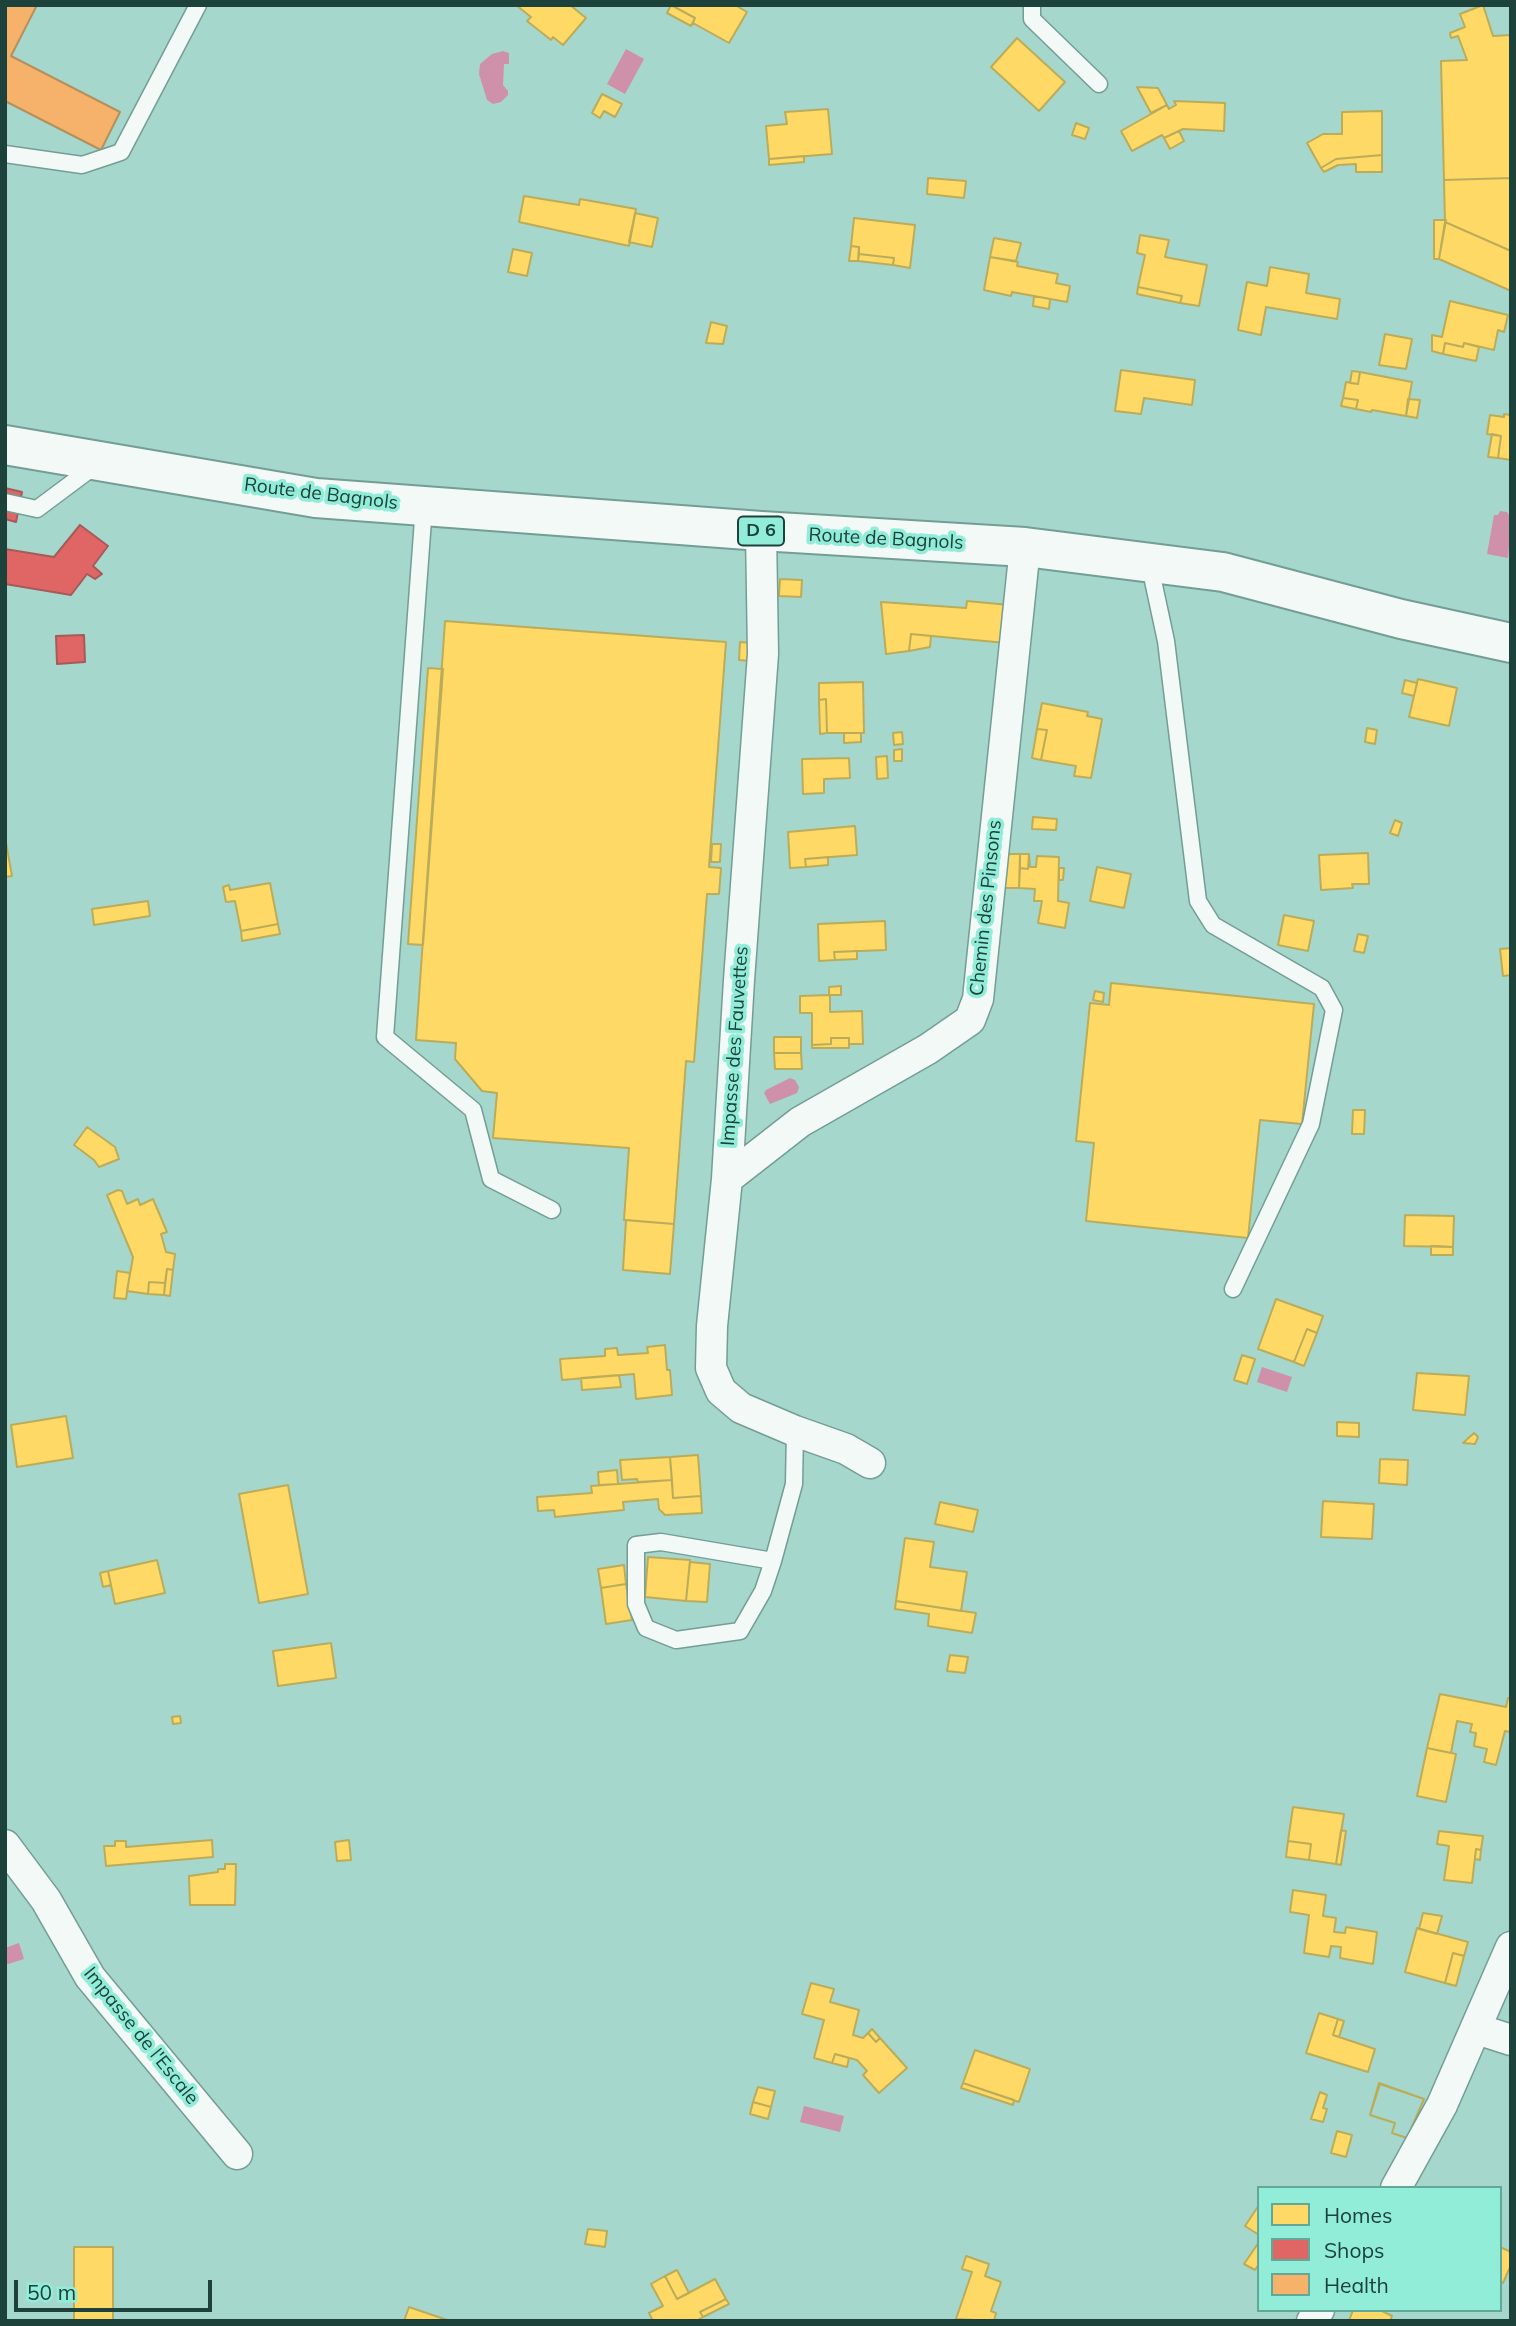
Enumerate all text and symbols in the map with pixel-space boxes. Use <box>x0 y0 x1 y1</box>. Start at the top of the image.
street label: Route de Bagnols <box>243 473 399 515</box>
road number: D 6 <box>738 516 784 546</box>
street label: Route de Bagnols <box>808 524 964 554</box>
street label: Chemin des Pinsons <box>965 819 1007 997</box>
street label: Impasse des Fauvettes <box>717 945 753 1147</box>
street label: Impasse de l'Escale <box>79 1963 203 2109</box>
legend <box>1257 2186 1502 2312</box>
text: Homes <box>1324 2202 1392 2228</box>
text: Shops <box>1324 2237 1384 2263</box>
scale bar <box>18 2266 215 2310</box>
text: Health <box>1324 2272 1389 2298</box>
text: 50 m <box>27 2279 76 2305</box>

